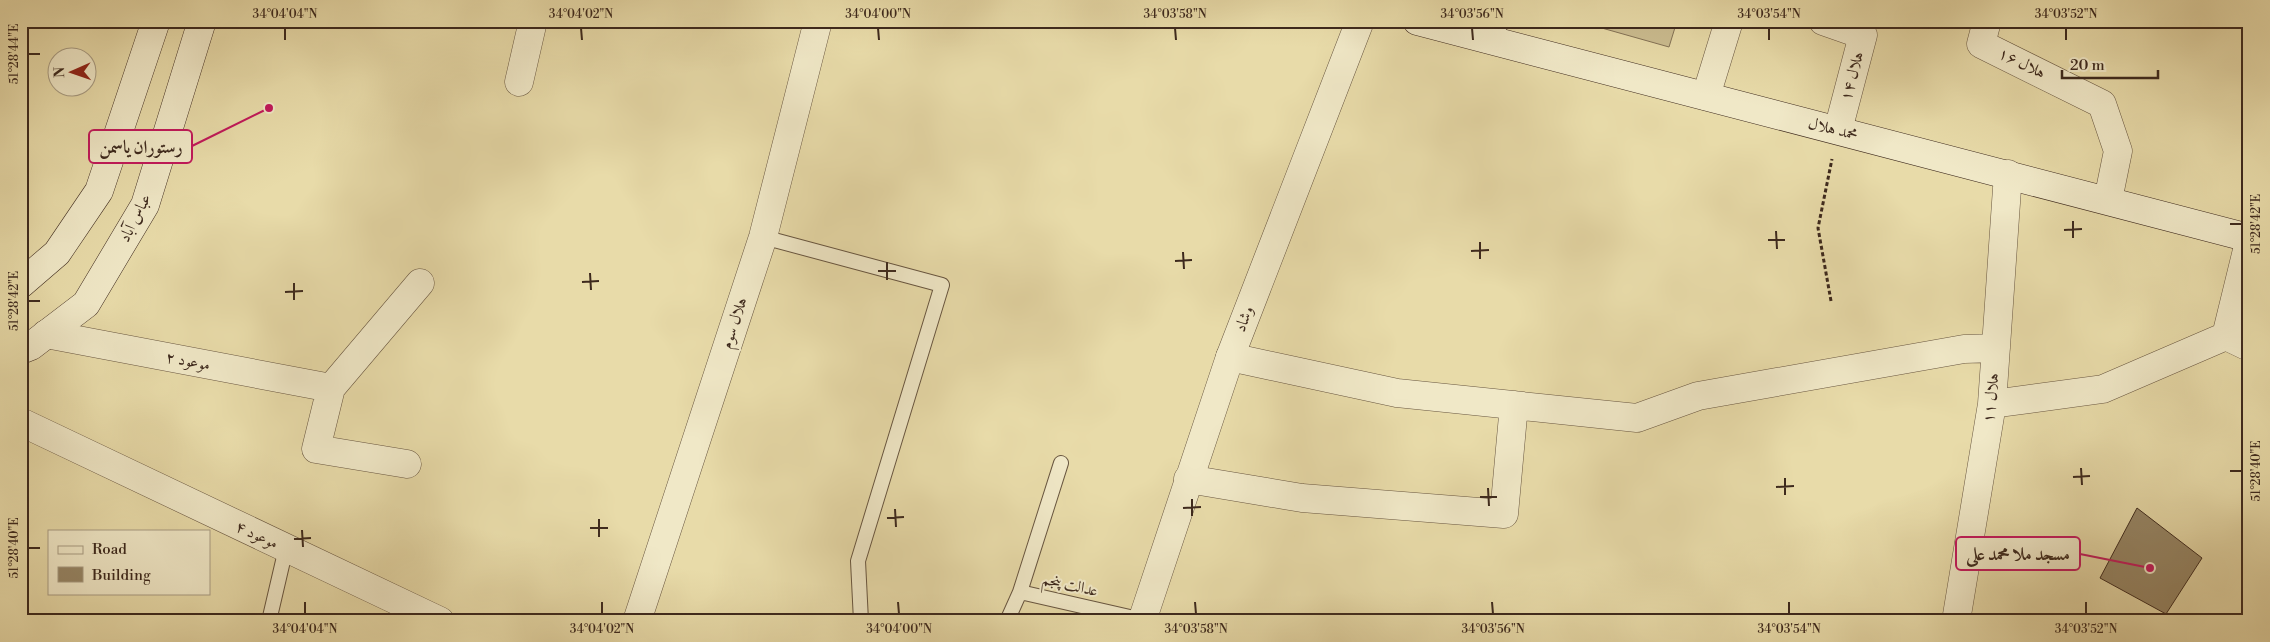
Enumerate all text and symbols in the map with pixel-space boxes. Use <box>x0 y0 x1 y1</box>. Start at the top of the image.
text: 34°04'04"N <box>253 7 317 22</box>
text: 34°04'02"N <box>549 7 613 22</box>
text: 34°04'00"N <box>845 7 911 22</box>
text: 34°03'58"N <box>1143 7 1207 22</box>
text: 34°03'56"N <box>1440 7 1504 22</box>
text: 34°03'54"N <box>1737 7 1801 22</box>
text: 34°03'52"N <box>2035 7 2097 22</box>
text: 51°28'44"E <box>7 24 22 84</box>
street label: هلال ۱۶ <box>1995 43 2049 83</box>
north arrow <box>48 48 98 98</box>
scale bar <box>2062 48 2159 80</box>
street label: هلال ۱۴ <box>1836 49 1868 103</box>
text: 20 m <box>2070 56 2105 75</box>
text: N <box>51 67 69 78</box>
street label: محمد هلال <box>1806 113 1860 145</box>
callout: رستوران یاسمن <box>89 130 192 163</box>
text: رستوران یاسمن <box>99 136 183 159</box>
street label: عباس آباد <box>114 190 156 246</box>
text: 51°28'42"E <box>2249 194 2264 254</box>
text: 51°28'42"E <box>7 271 22 331</box>
street label: هلال سوم <box>716 295 756 353</box>
street label: وشاد <box>1230 303 1258 335</box>
street label: موعود ۲ <box>164 347 212 375</box>
street label: هلال ۱۱ <box>1978 372 2004 424</box>
text: 51°28'40"E <box>2249 440 2264 502</box>
street label: موعود ۴ <box>232 516 282 554</box>
text: 51°28'40"E <box>7 517 22 579</box>
legend <box>48 530 210 594</box>
callout: مسجد ملا محمد علی <box>1956 537 2080 570</box>
text: Road <box>92 540 127 559</box>
text: مسجد ملا محمد علی <box>1965 543 2070 568</box>
text: Building <box>91 566 151 585</box>
street label: عدالت پنجم <box>1039 569 1100 606</box>
text: 34°04'04"N <box>273 622 337 637</box>
text: 34°04'02"N <box>570 622 634 637</box>
text: 34°04'00"N <box>866 622 932 637</box>
text: 34°03'58"N <box>1164 622 1228 637</box>
text: 34°03'56"N <box>1461 622 1525 637</box>
text: 34°03'54"N <box>1757 622 1821 637</box>
text: 34°03'52"N <box>2055 622 2117 637</box>

